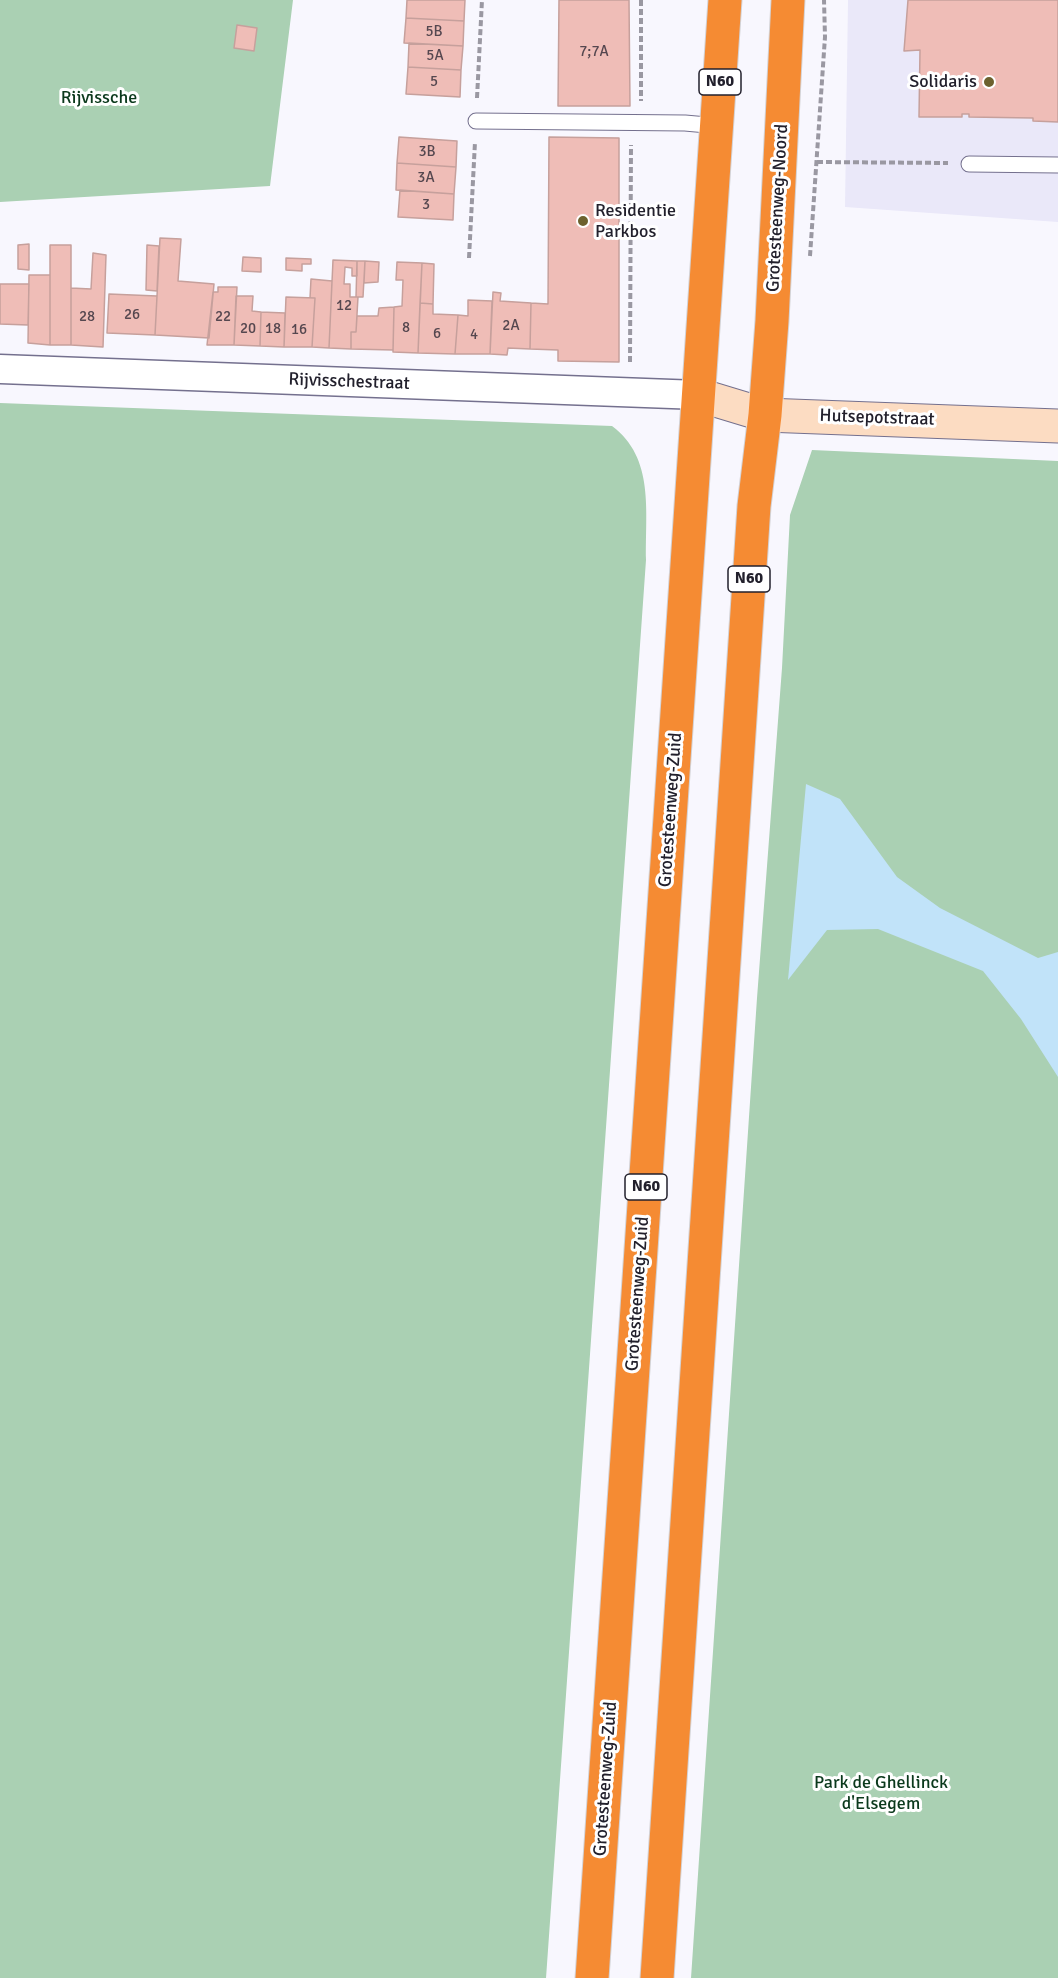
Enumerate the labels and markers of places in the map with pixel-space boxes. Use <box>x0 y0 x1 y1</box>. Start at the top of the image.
place label: Solidaris <box>909 71 977 93</box>
marker: Solidaris <box>982 75 996 89</box>
place label: Residentie Parkbos <box>595 200 676 242</box>
marker: Residentie Parkbos <box>576 214 590 228</box>

